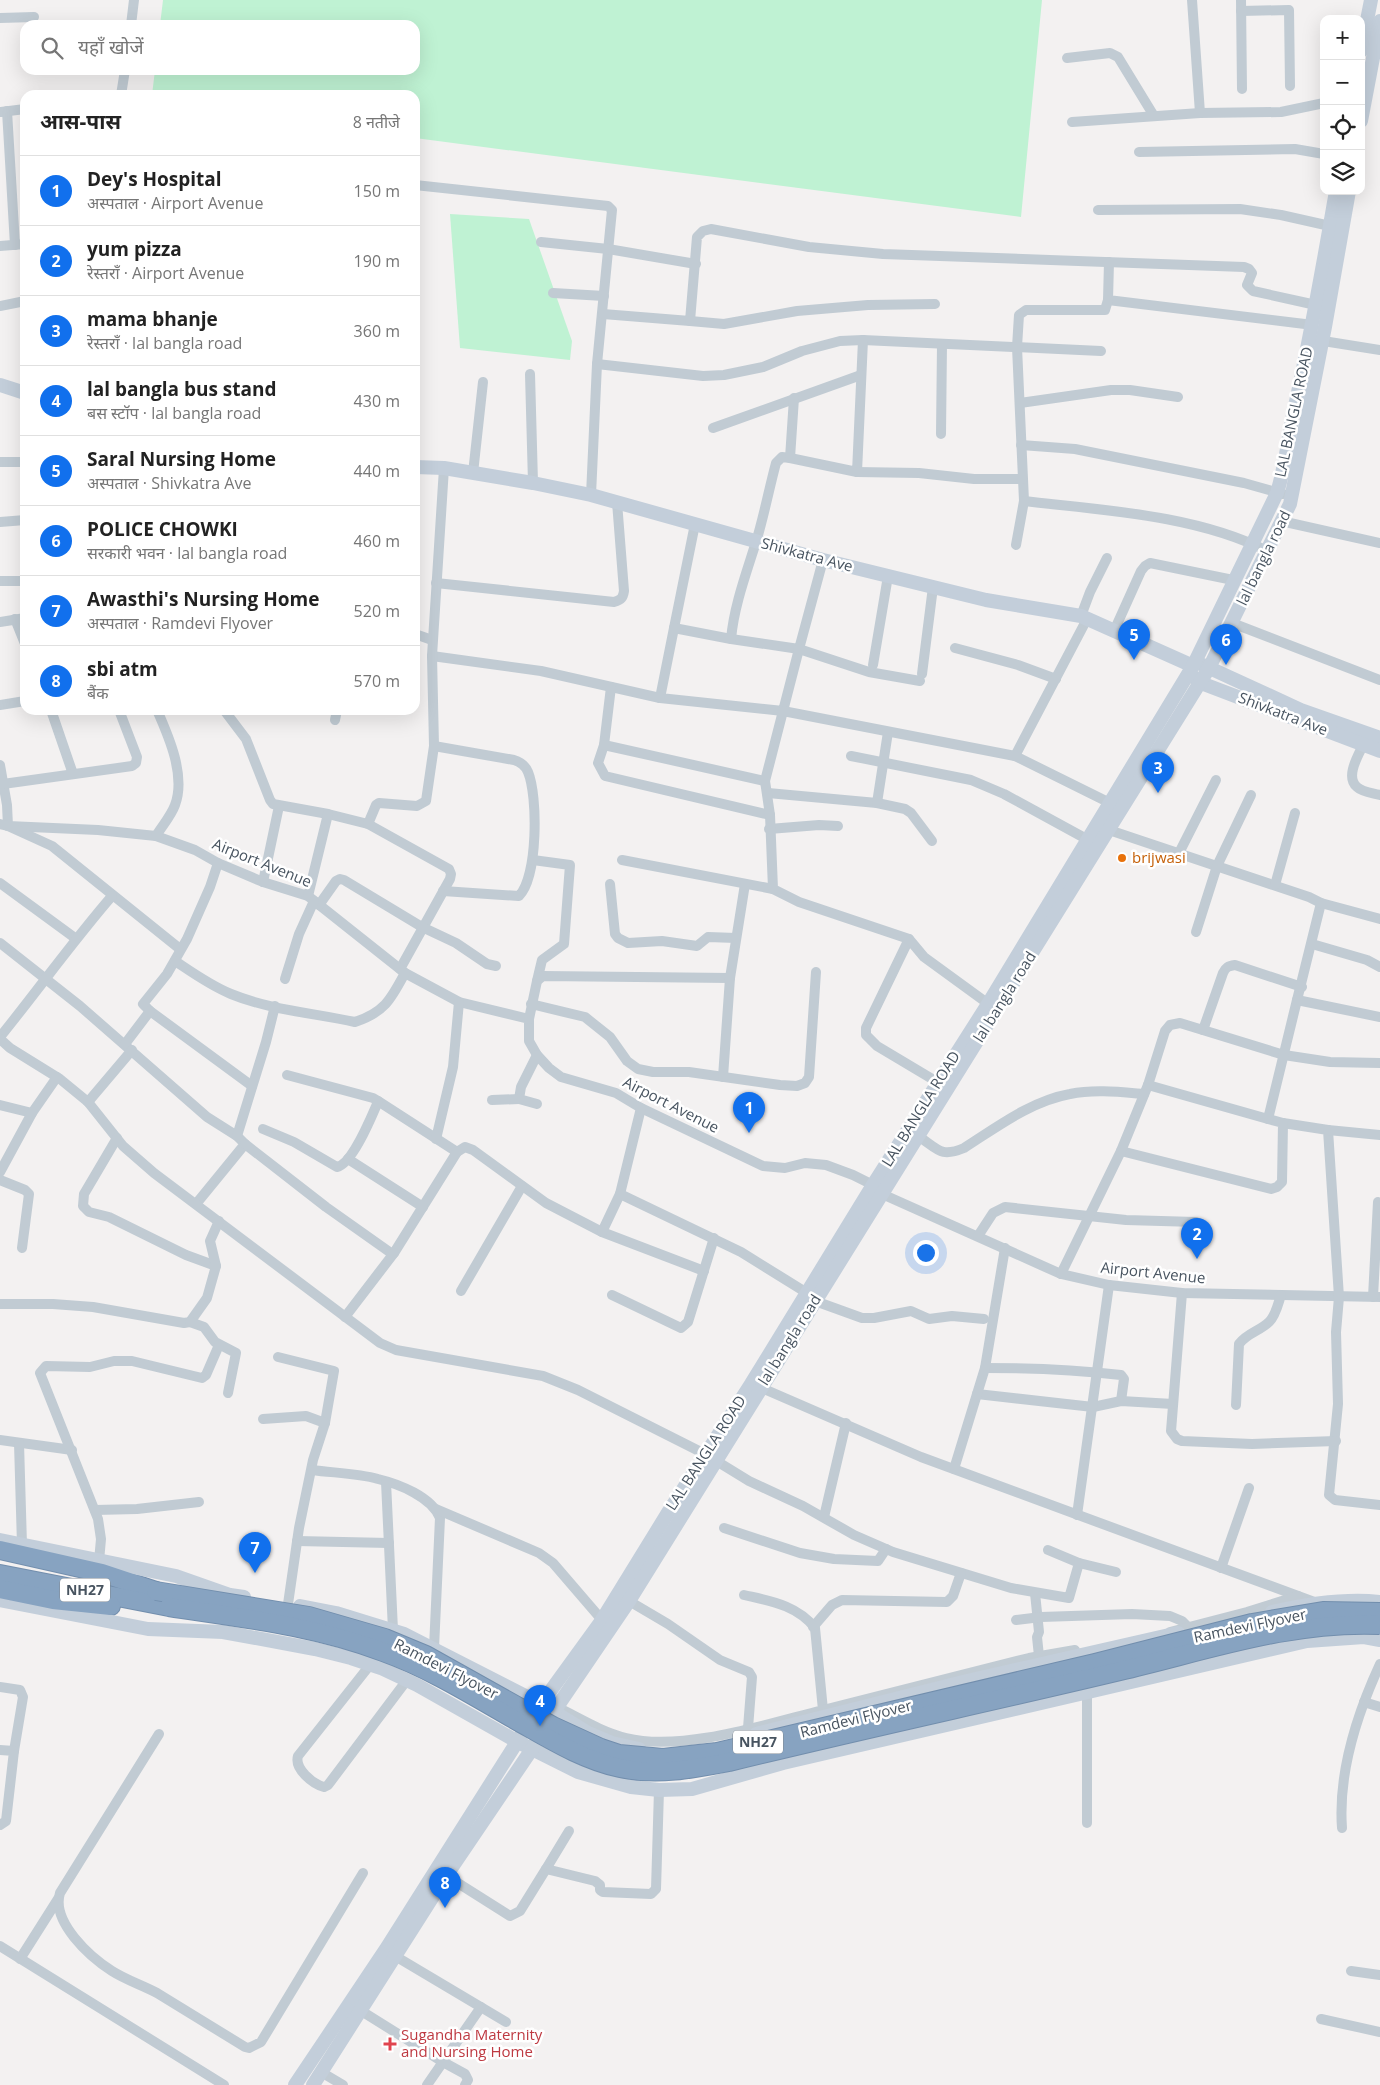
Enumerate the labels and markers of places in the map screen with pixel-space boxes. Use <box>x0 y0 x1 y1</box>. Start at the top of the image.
pin: 5 <box>1118 619 1150 660</box>
pin: 6 <box>1210 624 1242 665</box>
pin: 3 <box>1142 752 1174 793</box>
place label: brijwasi <box>1132 847 1186 867</box>
marker: brijwasi <box>1116 852 1128 864</box>
pin: 1 <box>733 1092 765 1133</box>
pin: 2 <box>1181 1218 1213 1259</box>
pin: 7 <box>239 1532 271 1573</box>
pin: 4 <box>524 1685 556 1726</box>
pin: 8 <box>429 1867 461 1908</box>
place label: Sugandha Maternity and Nursing Home <box>401 2024 543 2061</box>
marker: Sugandha Maternity and Nursing Home <box>383 2037 397 2051</box>

